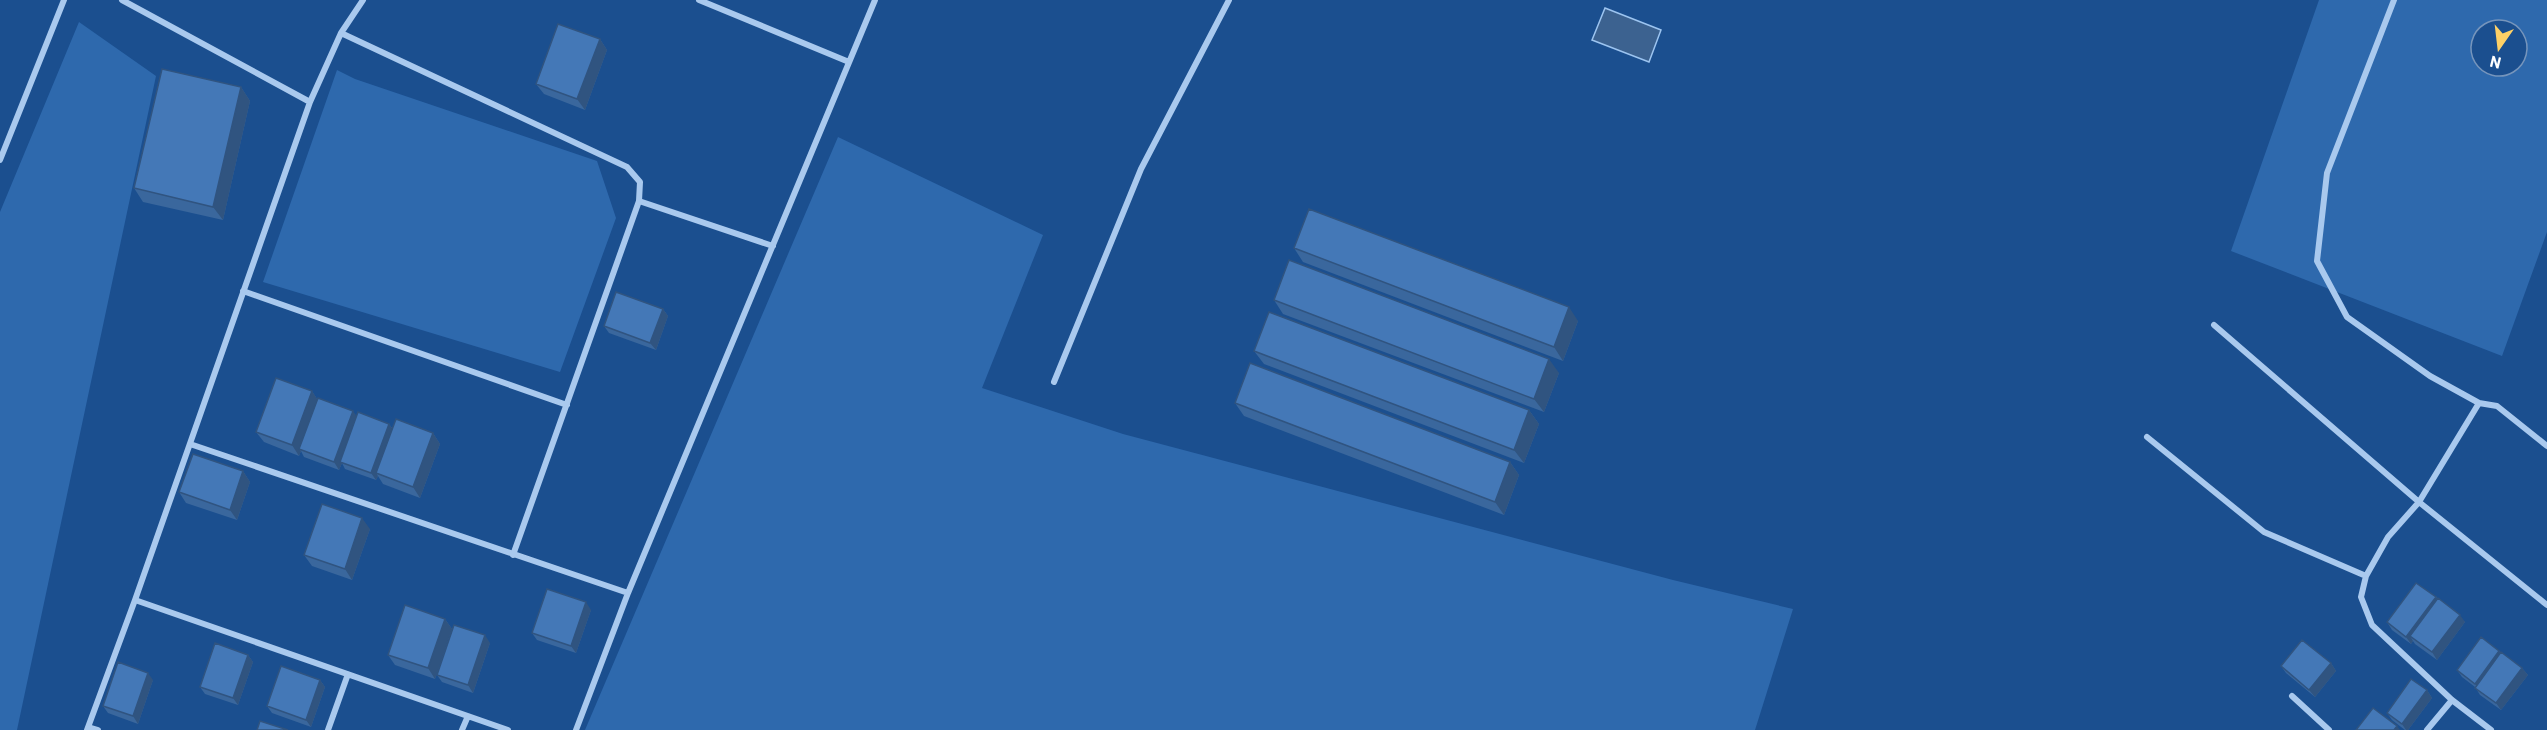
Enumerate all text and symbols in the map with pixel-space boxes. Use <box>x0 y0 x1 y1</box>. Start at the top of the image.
north arrow <box>2469 18 2529 78</box>
text: N <box>2488 53 2503 74</box>

